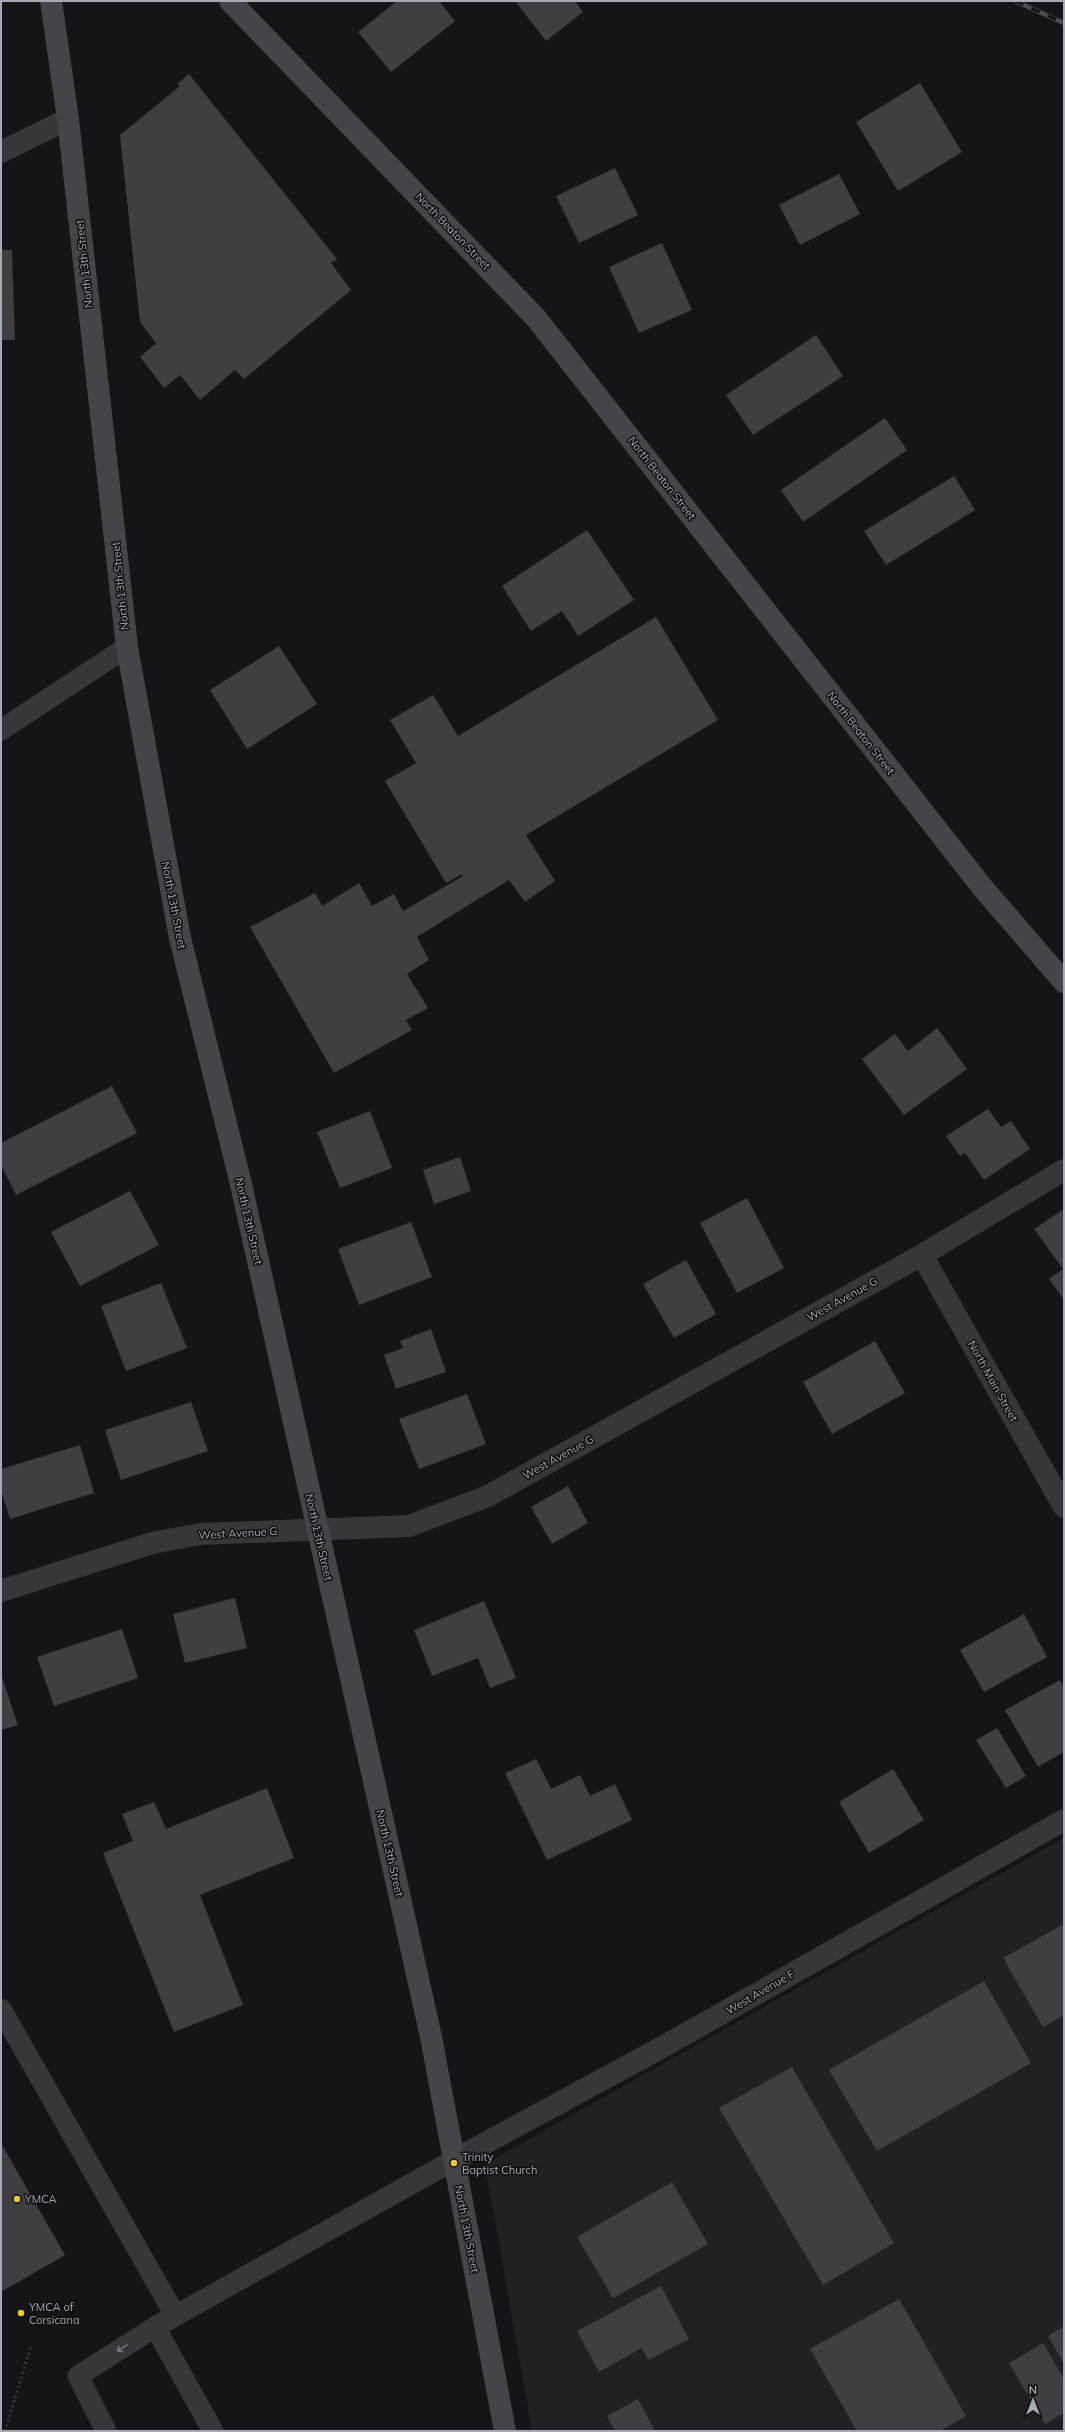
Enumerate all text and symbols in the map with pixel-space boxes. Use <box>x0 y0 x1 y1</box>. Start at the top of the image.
street label: North Beaton Street <box>413 190 494 273</box>
street label: North 13th Street <box>72 219 96 309</box>
street label: North Beaton Street <box>625 434 699 523</box>
street label: North 13th Street <box>108 541 132 631</box>
street label: North Beaton Street <box>824 689 898 778</box>
street label: North 13th Street <box>159 860 189 950</box>
street label: North 13th Street <box>232 1176 266 1266</box>
street label: West Avenue G <box>804 1274 880 1324</box>
street label: North Main Street <box>965 1338 1021 1424</box>
street label: West Avenue G <box>520 1432 596 1482</box>
street label: North 13th Street <box>302 1492 336 1582</box>
street label: West Avenue G <box>198 1524 278 1542</box>
street label: North 13th Street <box>373 1808 407 1898</box>
street label: West Avenue F <box>723 1967 797 2017</box>
place label: Trinity Baptist Church <box>462 2150 537 2177</box>
marker: Trinity Baptist Church <box>449 2158 459 2168</box>
street label: North 13th Street <box>452 2184 482 2274</box>
place label: YMCA <box>24 2192 57 2206</box>
marker: YMCA <box>12 2194 22 2204</box>
place label: YMCA of Corsicana <box>28 2300 79 2327</box>
marker: YMCA of Corsicana <box>16 2308 26 2318</box>
one-way arrow <box>117 2344 128 2352</box>
north arrow <box>1013 2380 1053 2420</box>
text: N <box>1029 2383 1037 2397</box>

